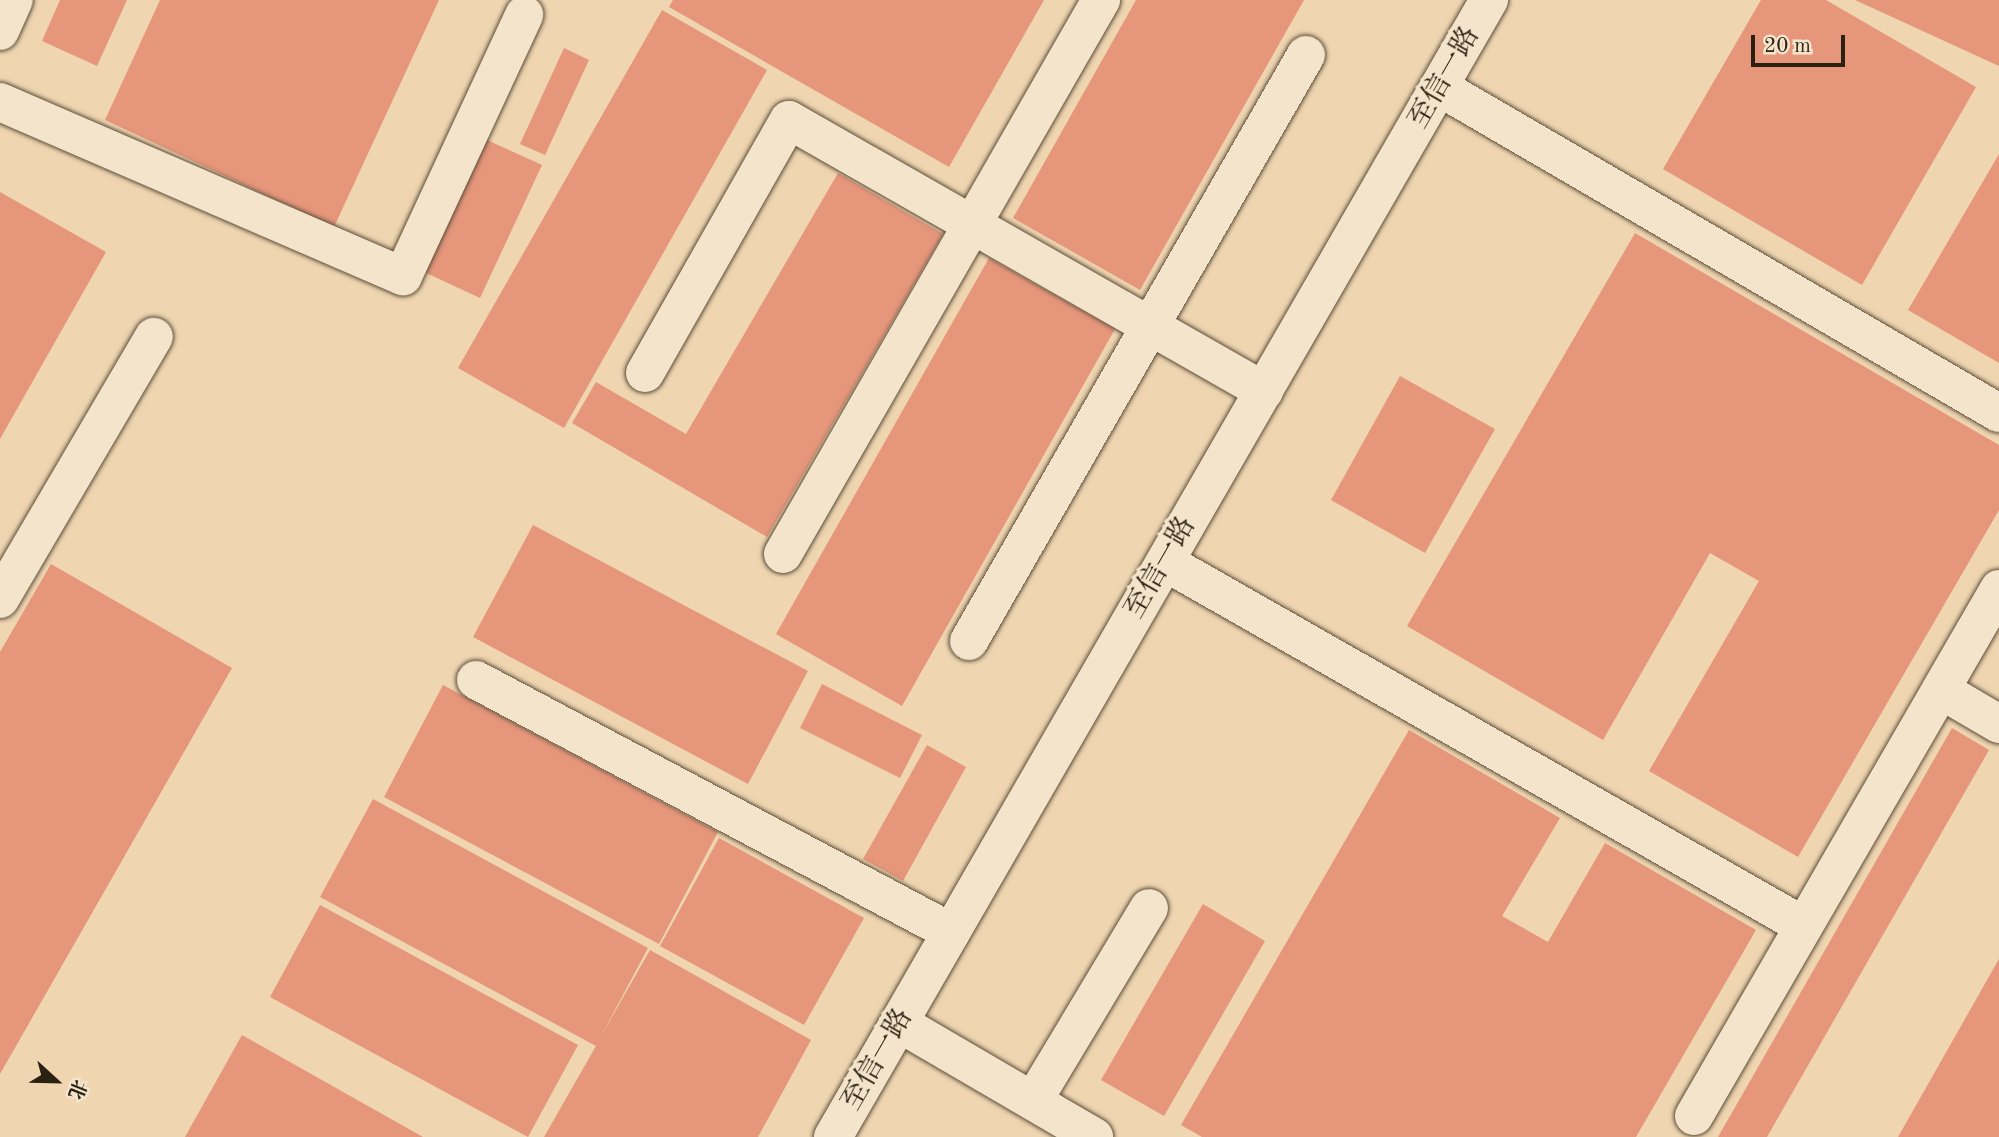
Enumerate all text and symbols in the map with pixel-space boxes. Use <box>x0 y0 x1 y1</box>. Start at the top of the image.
street label: 至信一路 <box>1402 21 1488 135</box>
scale bar <box>1754 21 1848 65</box>
text: 20 m <box>1764 36 1811 57</box>
street label: 至信一路 <box>1118 511 1204 625</box>
street label: 至信一路 <box>835 1003 921 1117</box>
north arrow <box>21 1046 91 1116</box>
text: 北 <box>64 1077 88 1101</box>

